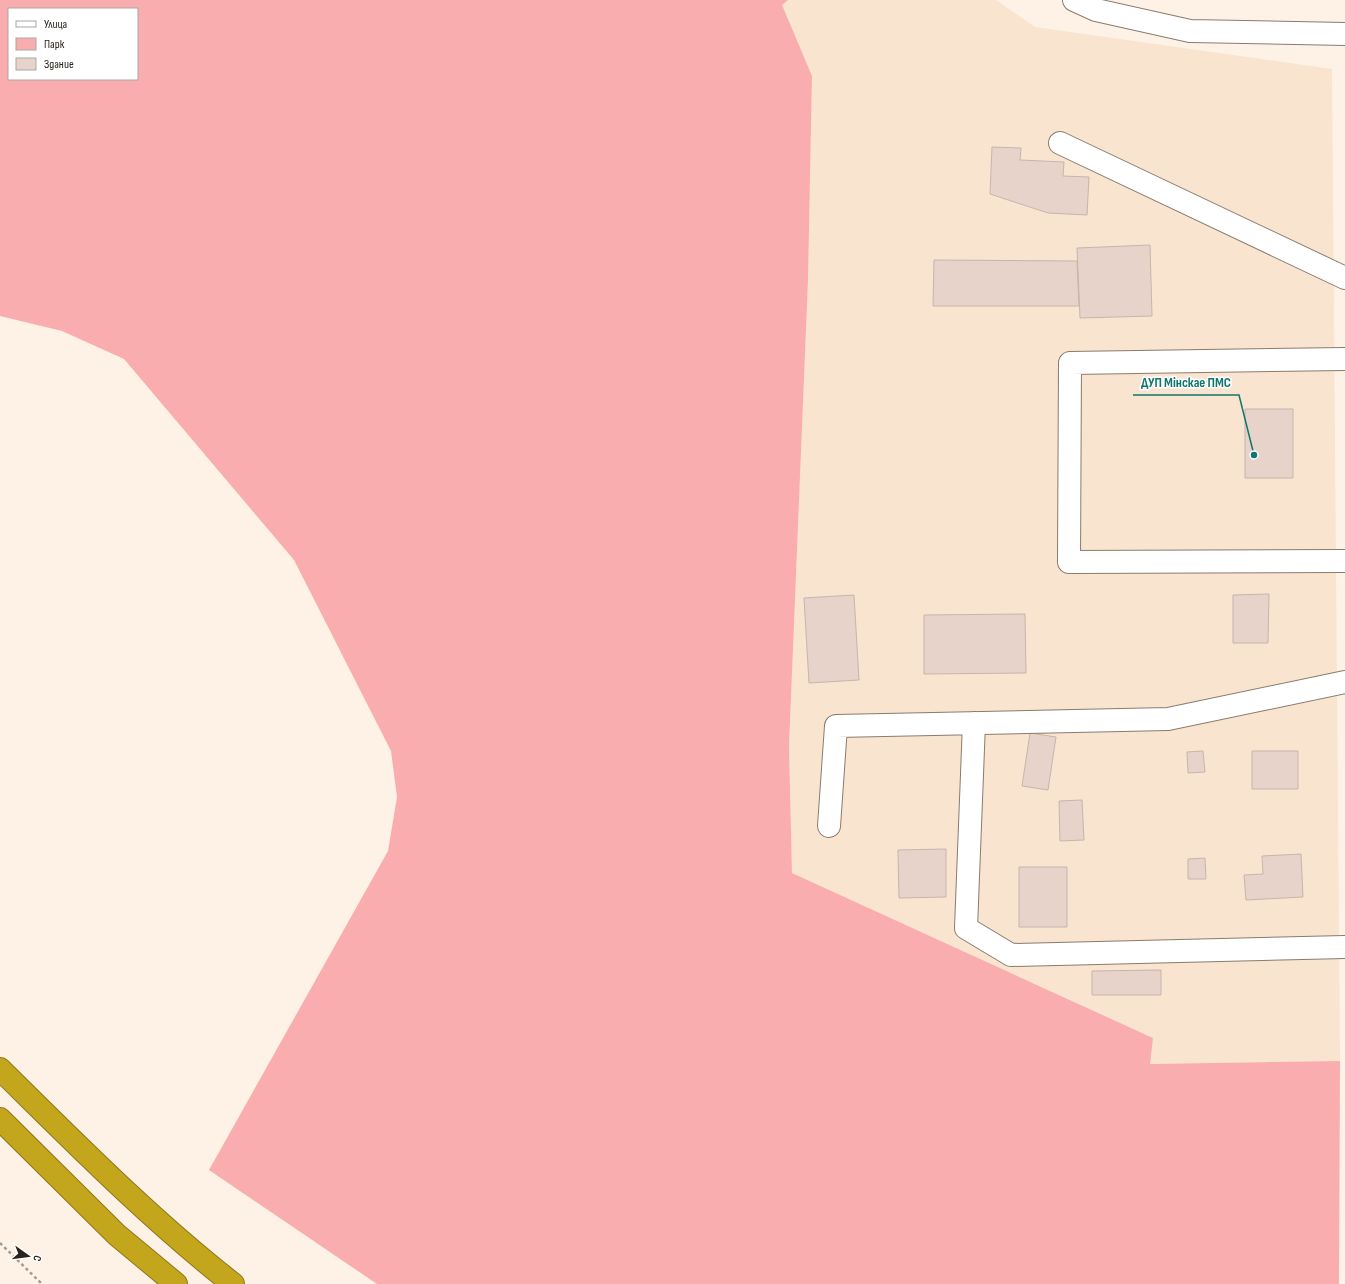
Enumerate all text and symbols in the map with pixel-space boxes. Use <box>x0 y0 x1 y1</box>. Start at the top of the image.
legend <box>8 8 138 80</box>
text: Улица <box>44 17 68 32</box>
text: Парк <box>44 37 65 52</box>
text: Здание <box>44 57 74 72</box>
callout: ДУП Мінскае ПМС <box>1133 369 1239 395</box>
text: ДУП Мінскае ПМС <box>1141 374 1231 391</box>
north arrow <box>8 1236 48 1276</box>
text: С <box>30 1254 44 1263</box>

